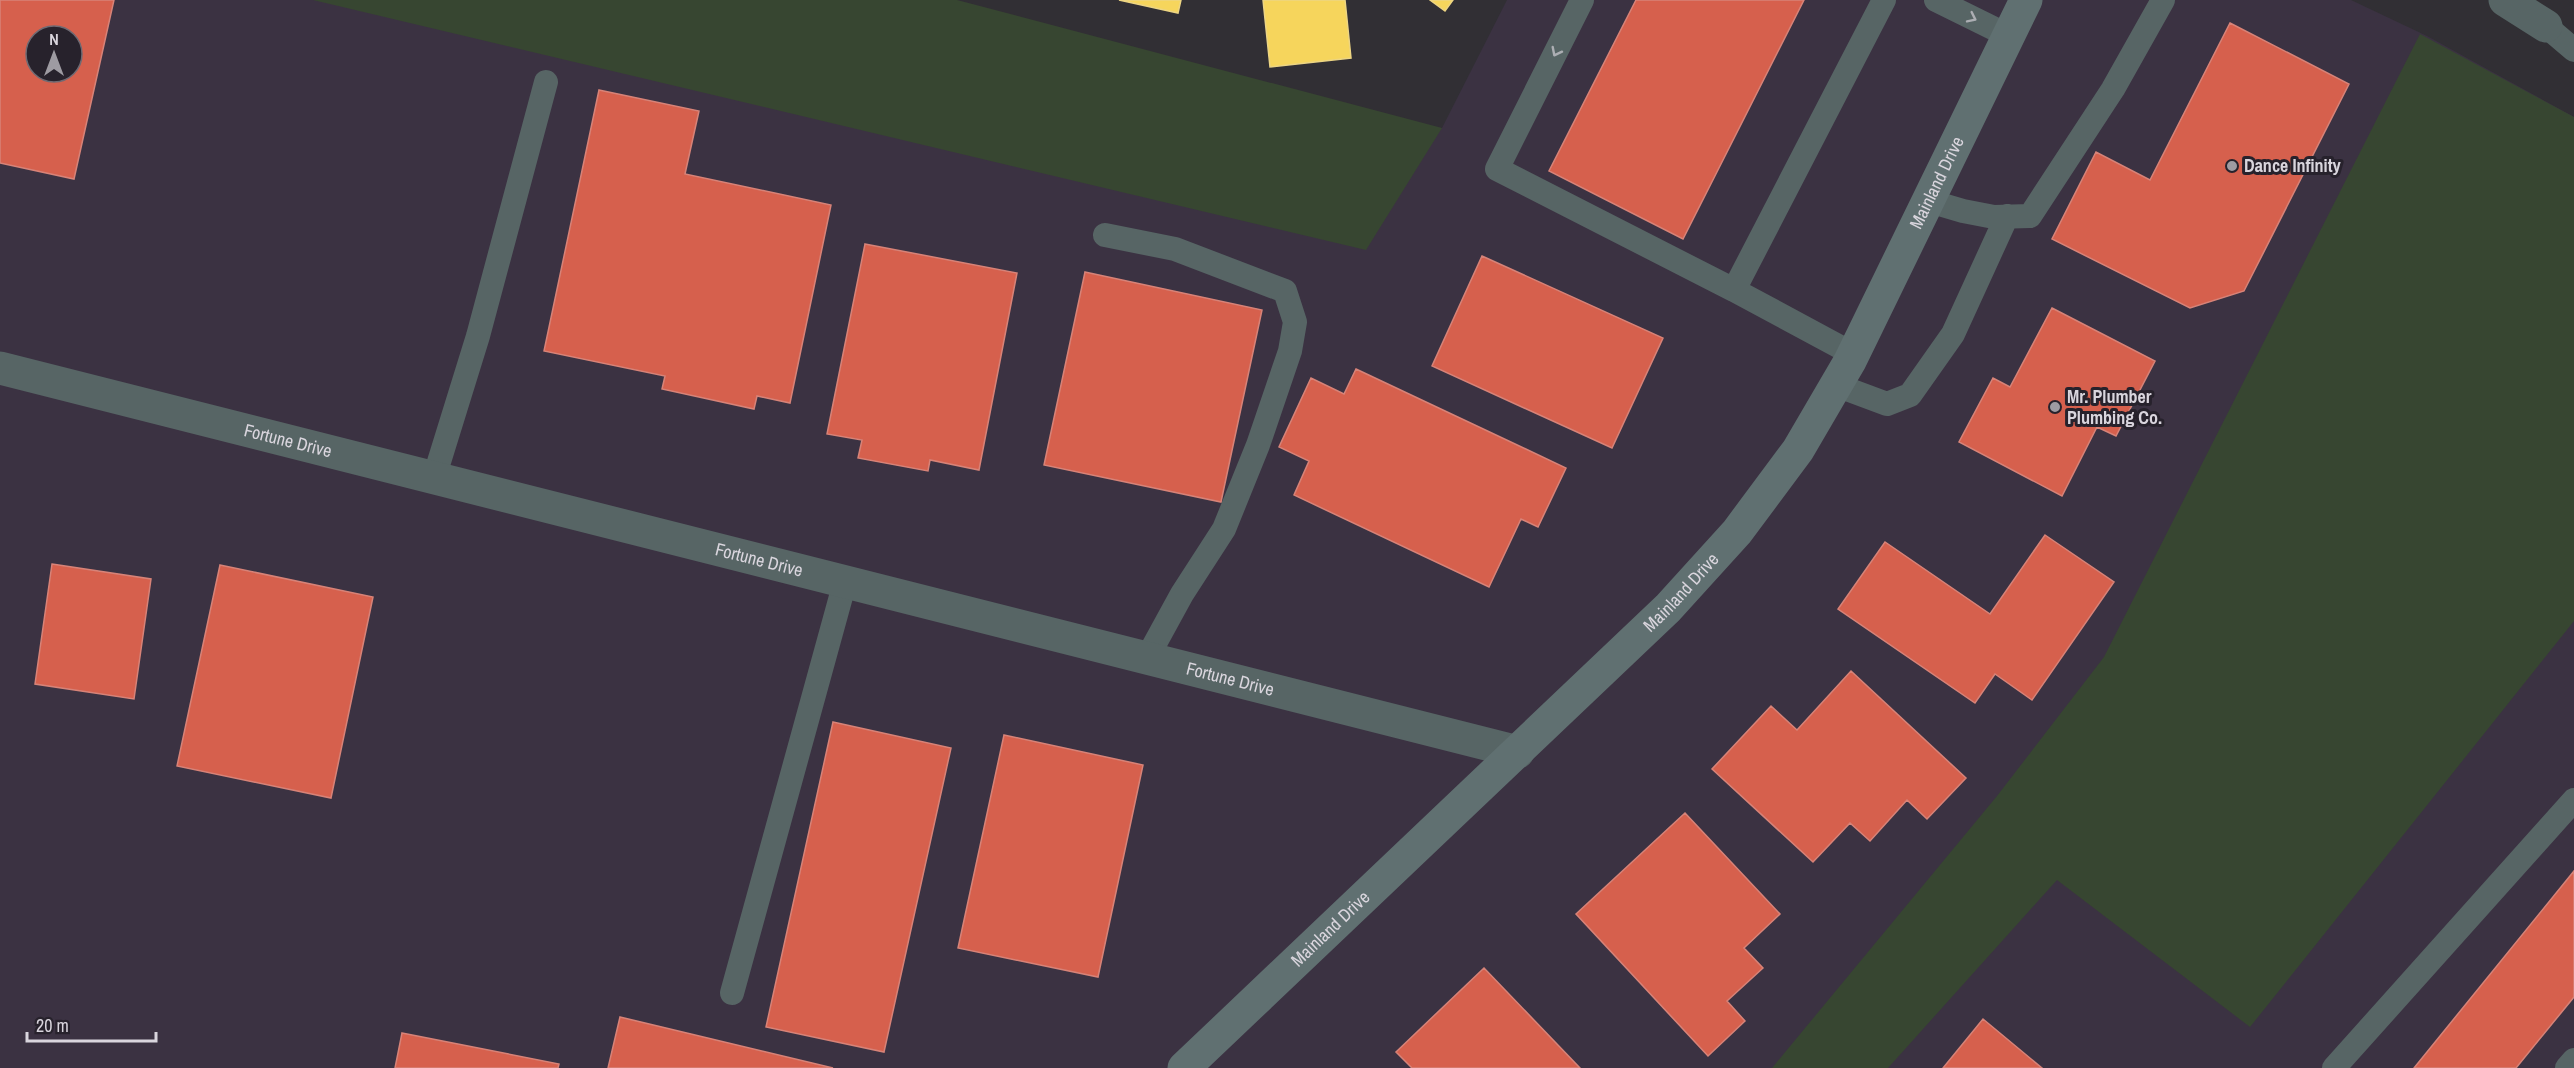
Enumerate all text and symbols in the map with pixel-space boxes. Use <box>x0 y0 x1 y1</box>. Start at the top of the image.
one-way arrow <box>1966 11 1977 22</box>
north arrow <box>24 24 84 84</box>
text: N <box>49 28 59 50</box>
one-way arrow <box>1551 46 1563 57</box>
street label: Mainland Drive <box>1903 132 1970 233</box>
place label: Dance Infinity <box>2244 153 2342 178</box>
marker: Dance Infinity <box>2225 159 2239 173</box>
place label: Mr. Plumber Plumbing Co. <box>2067 384 2162 430</box>
marker: Mr. Plumber Plumbing Co. <box>2048 400 2062 414</box>
street label: Fortune Drive <box>242 417 335 463</box>
street label: Fortune Drive <box>713 536 806 583</box>
street label: Mainland Drive <box>1637 547 1724 637</box>
street label: Fortune Drive <box>1184 656 1277 702</box>
street label: Mainland Drive <box>1285 885 1375 972</box>
scale bar <box>27 1005 156 1043</box>
text: 20 m <box>36 1013 69 1038</box>

